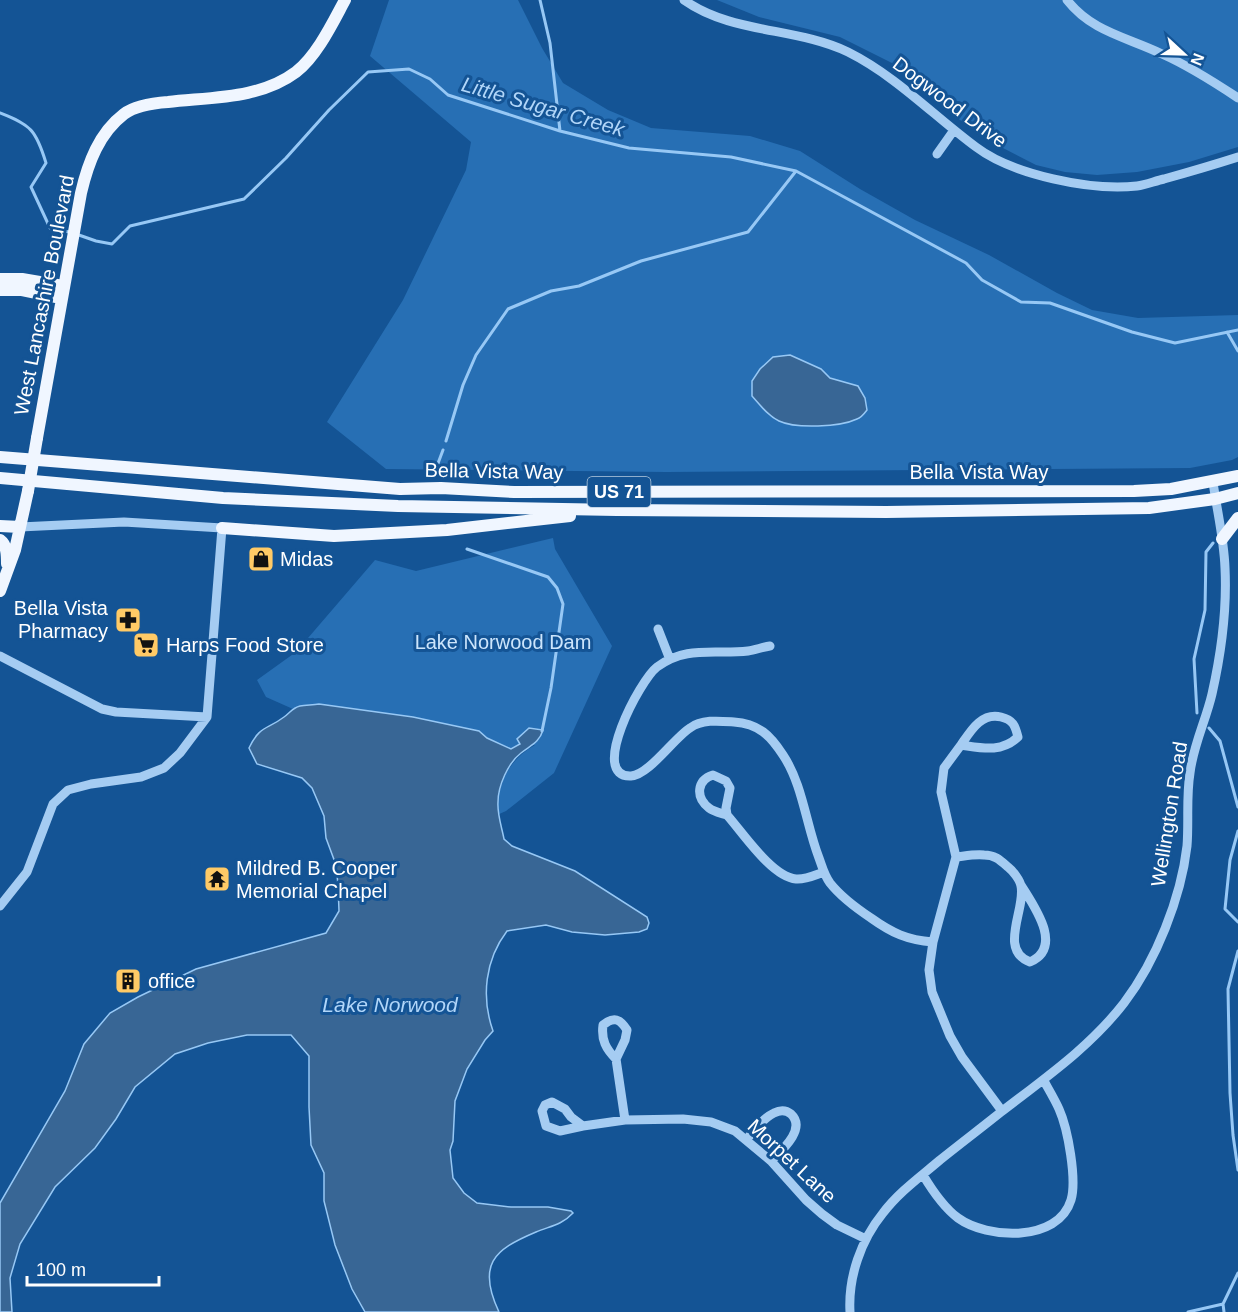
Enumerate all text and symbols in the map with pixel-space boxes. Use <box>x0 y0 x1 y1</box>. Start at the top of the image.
north arrow <box>1154 24 1214 84</box>
text: N <box>1187 51 1207 68</box>
street label: Dogwood Drive <box>889 52 1011 152</box>
water label: Little Sugar Creek <box>459 72 629 141</box>
street label: West Lancashire Boulevard <box>10 173 78 417</box>
street label: Bella Vista Way <box>424 459 564 483</box>
street label: Bella Vista Way <box>910 461 1048 483</box>
road number: US 71 <box>588 477 650 507</box>
shop icon: Midas <box>246 544 276 574</box>
place label: Midas <box>280 548 333 570</box>
place label: Bella Vista Pharmacy <box>14 597 109 642</box>
pharmacy icon: Bella Vista Pharmacy <box>113 605 143 635</box>
supermarket icon: Harps Food Store <box>131 630 161 660</box>
park label: Lake Norwood Dam <box>415 631 591 653</box>
place label: Harps Food Store <box>166 634 324 656</box>
street label: Wellington Road <box>1147 740 1191 888</box>
place label: Mildred B. Cooper Memorial Chapel <box>236 857 398 902</box>
temple icon: Mildred B. Cooper Memorial Chapel <box>202 864 232 894</box>
building icon: office <box>113 966 143 996</box>
place label: office <box>148 970 195 992</box>
water label: Lake Norwood <box>322 993 459 1016</box>
street label: Morpet Lane <box>743 1115 841 1207</box>
scale bar <box>27 1249 159 1287</box>
text: 100 m <box>36 1260 86 1280</box>

